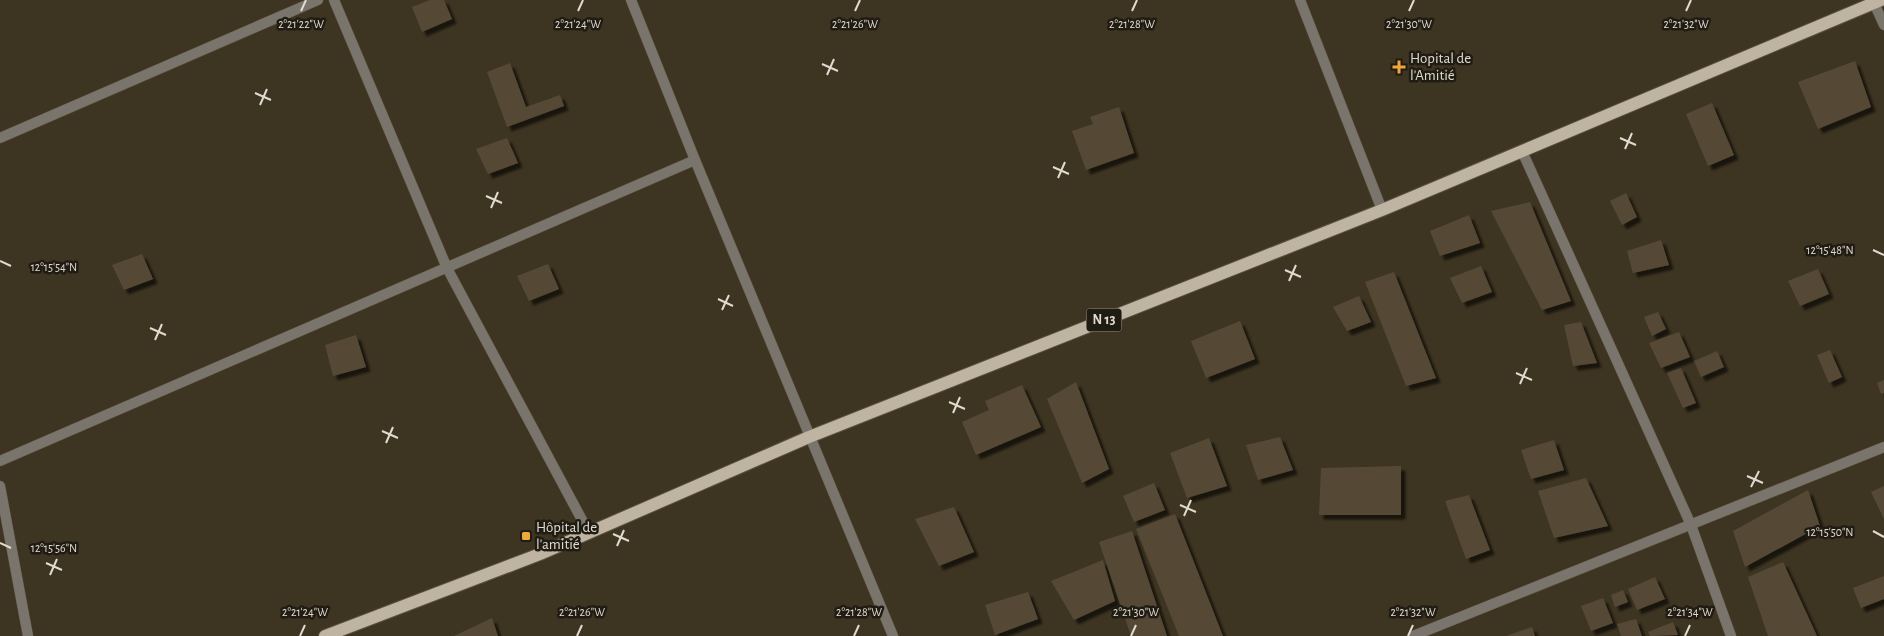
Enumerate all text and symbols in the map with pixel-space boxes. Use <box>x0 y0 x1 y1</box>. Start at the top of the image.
text: 2°21'22"W <box>278 18 324 30</box>
text: 2°21'24"W <box>555 18 601 30</box>
text: 2°21'26"W <box>832 18 878 30</box>
text: 2°21'28"W <box>1109 18 1155 30</box>
text: 2°21'30"W <box>1386 18 1432 30</box>
text: 2°21'32"W <box>1663 18 1709 30</box>
place label: Hopital de l'Amitié <box>1410 51 1471 83</box>
marker: Hopital de l'Amitié <box>1392 60 1406 74</box>
text: 12°15'48"N <box>1806 244 1854 256</box>
text: 12°15'54"N <box>31 261 77 273</box>
road number: N 13 <box>1086 308 1122 332</box>
place label: Hôpital de l'amitié <box>536 520 597 552</box>
text: 12°15'50"N <box>1806 526 1854 538</box>
marker: Hôpital de l'amitié <box>520 530 532 542</box>
text: 12°15'56"N <box>31 542 77 554</box>
text: 2°21'24"W <box>282 606 328 618</box>
text: 2°21'26"W <box>559 606 605 618</box>
text: 2°21'28"W <box>836 606 882 618</box>
text: 2°21'30"W <box>1113 606 1159 618</box>
text: 2°21'32"W <box>1390 606 1436 618</box>
text: 2°21'34"W <box>1667 606 1713 618</box>

